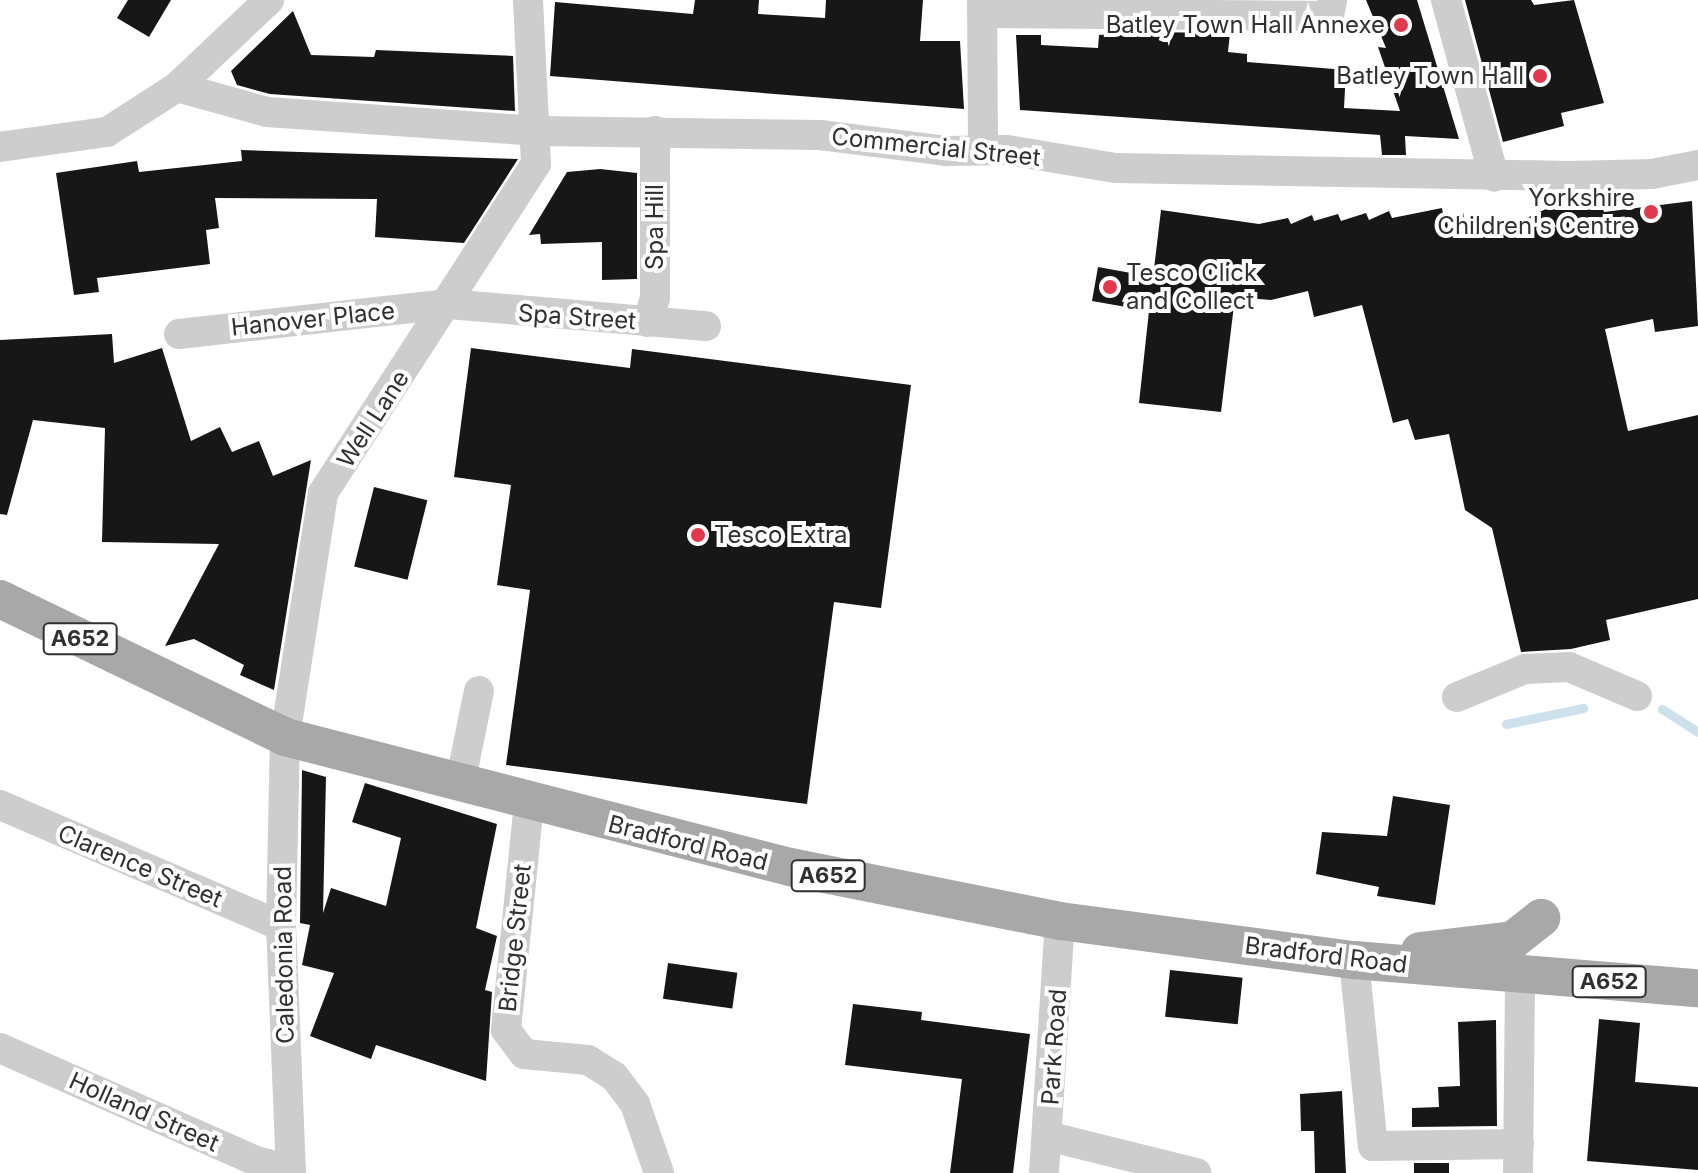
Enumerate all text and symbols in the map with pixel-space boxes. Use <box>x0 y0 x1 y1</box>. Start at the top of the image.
place label: Batley Town Hall Annexe <box>1106 11 1385 39</box>
marker: Batley Town Hall Annexe <box>1392 16 1410 34</box>
place label: Batley Town Hall <box>1336 62 1524 90</box>
marker: Batley Town Hall <box>1531 67 1549 85</box>
street label: Commercial Street <box>830 122 1042 172</box>
street label: Spa Hill <box>641 184 669 270</box>
place label: Yorkshire Children's Centre <box>1437 184 1635 240</box>
marker: Yorkshire Children's Centre <box>1642 203 1660 221</box>
place label: Tesco Click and Collect <box>1126 259 1257 315</box>
marker: Tesco Click and Collect <box>1101 278 1119 296</box>
street label: Hanover Place <box>230 296 396 342</box>
street label: Spa Street <box>517 299 637 335</box>
street label: Well Lane <box>331 365 415 473</box>
place label: Tesco Extra <box>714 521 847 549</box>
marker: Tesco Extra <box>689 526 707 544</box>
road number: A652 <box>42 621 118 657</box>
street label: Bradford Road <box>605 809 771 877</box>
street label: Clarence Street <box>53 818 227 914</box>
road number: A652 <box>790 858 866 894</box>
street label: Bridge Street <box>493 863 537 1013</box>
street label: Caledonia Road <box>268 866 300 1044</box>
street label: Bradford Road <box>1243 931 1409 979</box>
road number: A652 <box>1571 964 1647 1000</box>
street label: Park Road <box>1036 988 1072 1106</box>
street label: Holland Street <box>65 1066 223 1158</box>

